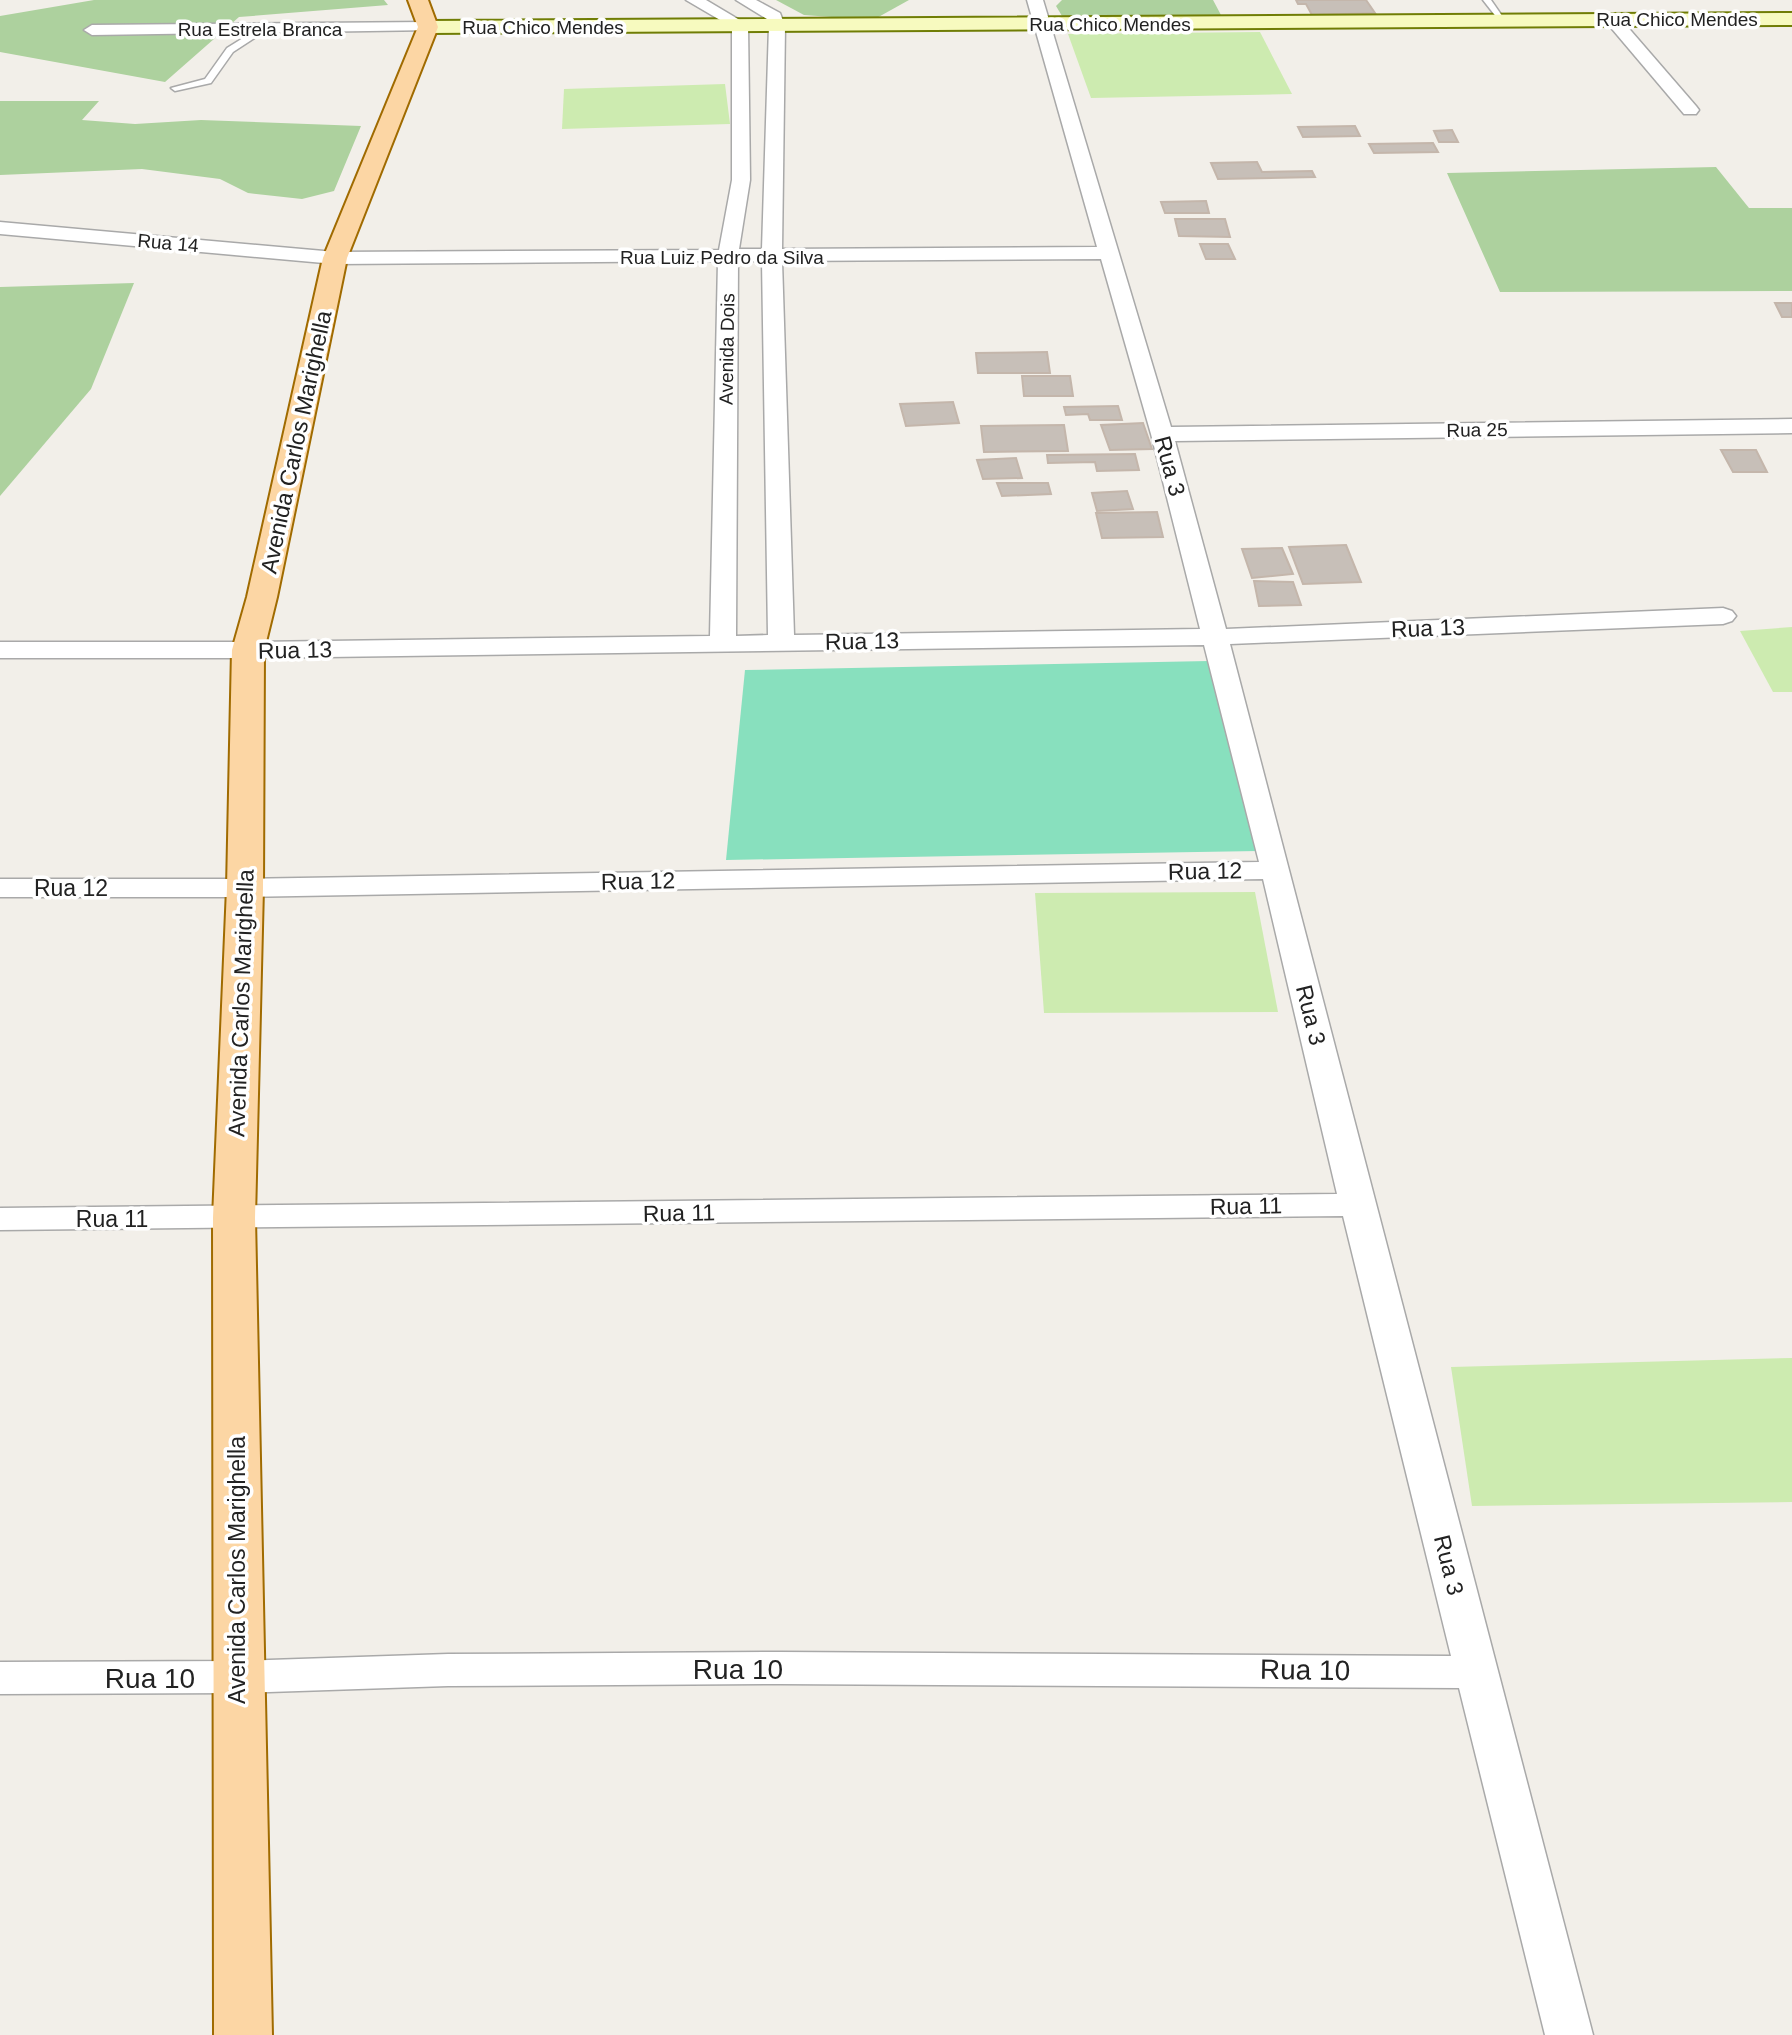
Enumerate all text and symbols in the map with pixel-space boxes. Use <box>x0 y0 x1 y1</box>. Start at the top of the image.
street label: Rua Chico Mendes <box>1596 9 1758 30</box>
street label: Rua Chico Mendes <box>1029 14 1191 35</box>
street label: Rua Chico Mendes <box>462 17 624 38</box>
street label: Rua Estrela Branca <box>178 19 343 40</box>
street label: Rua 14 <box>137 230 200 256</box>
street label: Rua Luiz Pedro da Silva <box>620 247 824 268</box>
street label: Avenida Dois <box>716 293 738 405</box>
street label: Avenida Carlos Marighella <box>255 308 337 576</box>
street label: Rua 25 <box>1446 419 1508 441</box>
street label: Rua 3 <box>1150 433 1190 499</box>
street label: Rua 13 <box>1390 614 1466 642</box>
street label: Rua 13 <box>825 627 899 655</box>
street label: Rua 13 <box>258 636 332 664</box>
street label: Rua 12 <box>1168 857 1242 885</box>
street label: Rua 12 <box>601 867 675 895</box>
street label: Avenida Carlos Marighella <box>223 868 259 1137</box>
street label: Rua 12 <box>34 875 108 901</box>
street label: Rua 3 <box>1291 982 1331 1048</box>
street label: Rua 11 <box>1210 1192 1282 1220</box>
street label: Rua 11 <box>643 1199 715 1227</box>
street label: Rua 11 <box>76 1206 148 1232</box>
street label: Avenida Carlos Marighella <box>224 1436 250 1704</box>
street label: Rua 3 <box>1429 1532 1469 1598</box>
street label: Rua 10 <box>693 1654 783 1685</box>
street label: Rua 10 <box>1260 1654 1350 1686</box>
street label: Rua 10 <box>105 1663 195 1694</box>

